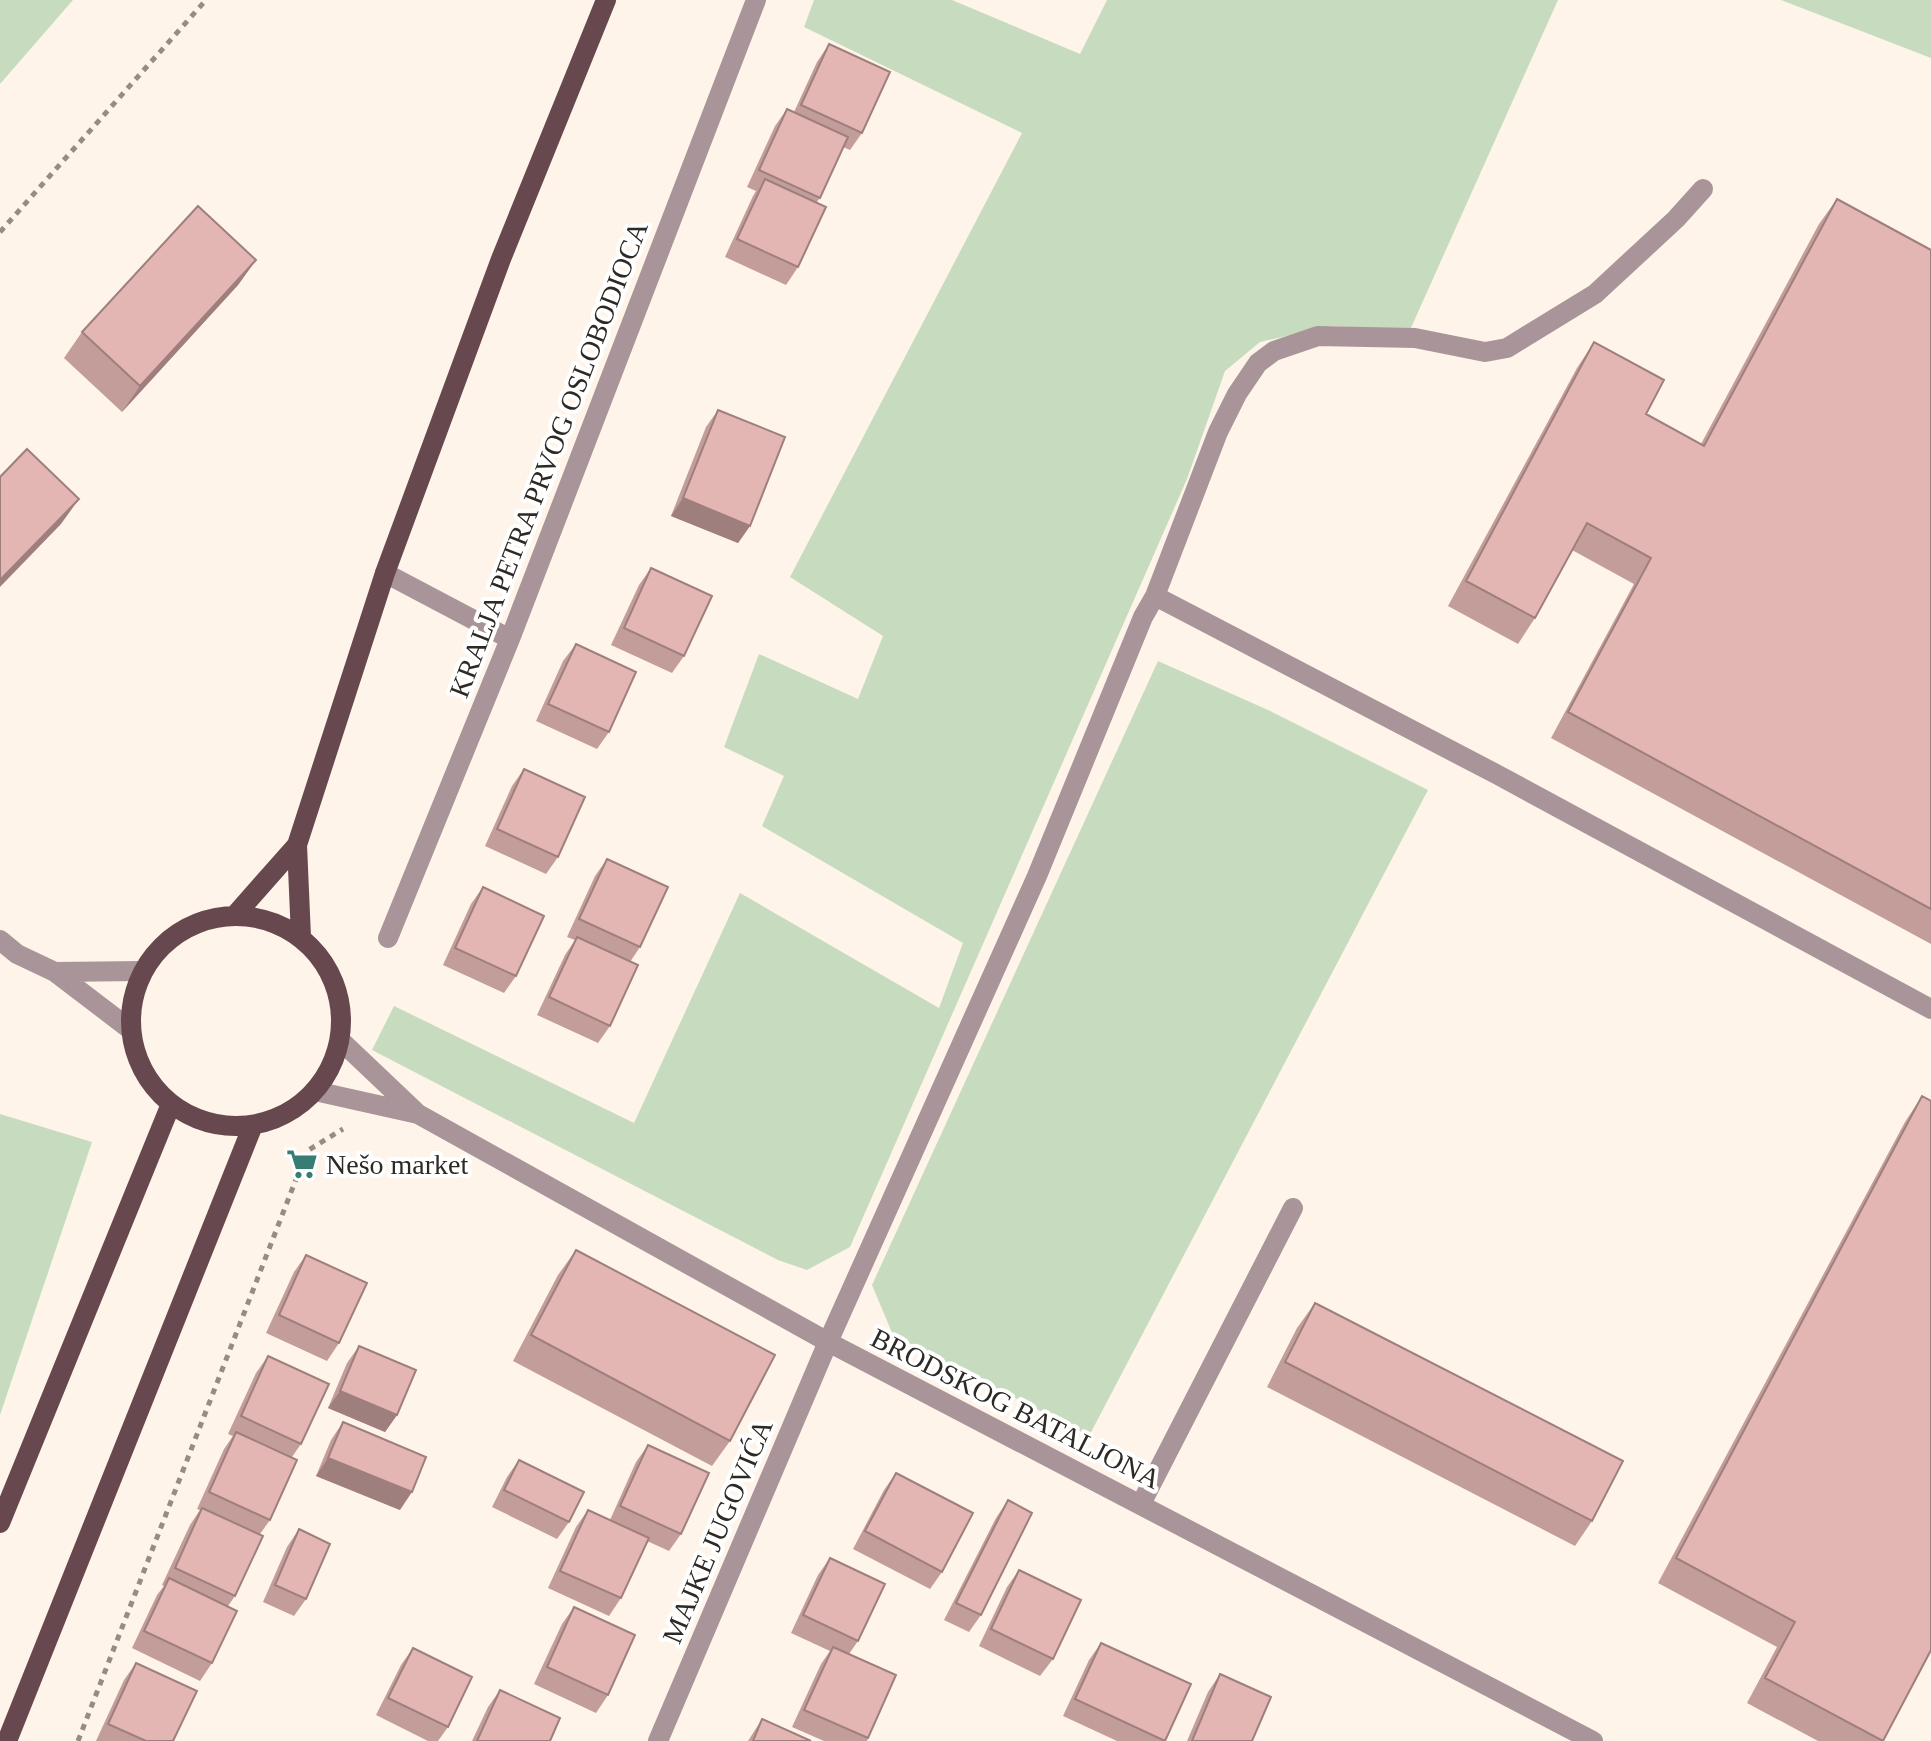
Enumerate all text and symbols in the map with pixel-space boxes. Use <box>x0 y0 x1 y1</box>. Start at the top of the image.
street label: KRALJA PETRA PRVOG OSLOBODIOCA <box>443 216 654 702</box>
supermarket icon: Nešo market <box>285 1147 319 1181</box>
place label: Nešo market <box>326 1149 469 1180</box>
street label: BRODSKOG BATALJONA <box>866 1322 1166 1495</box>
street label: MAJKE JUGOVIĆA <box>656 1414 779 1648</box>

